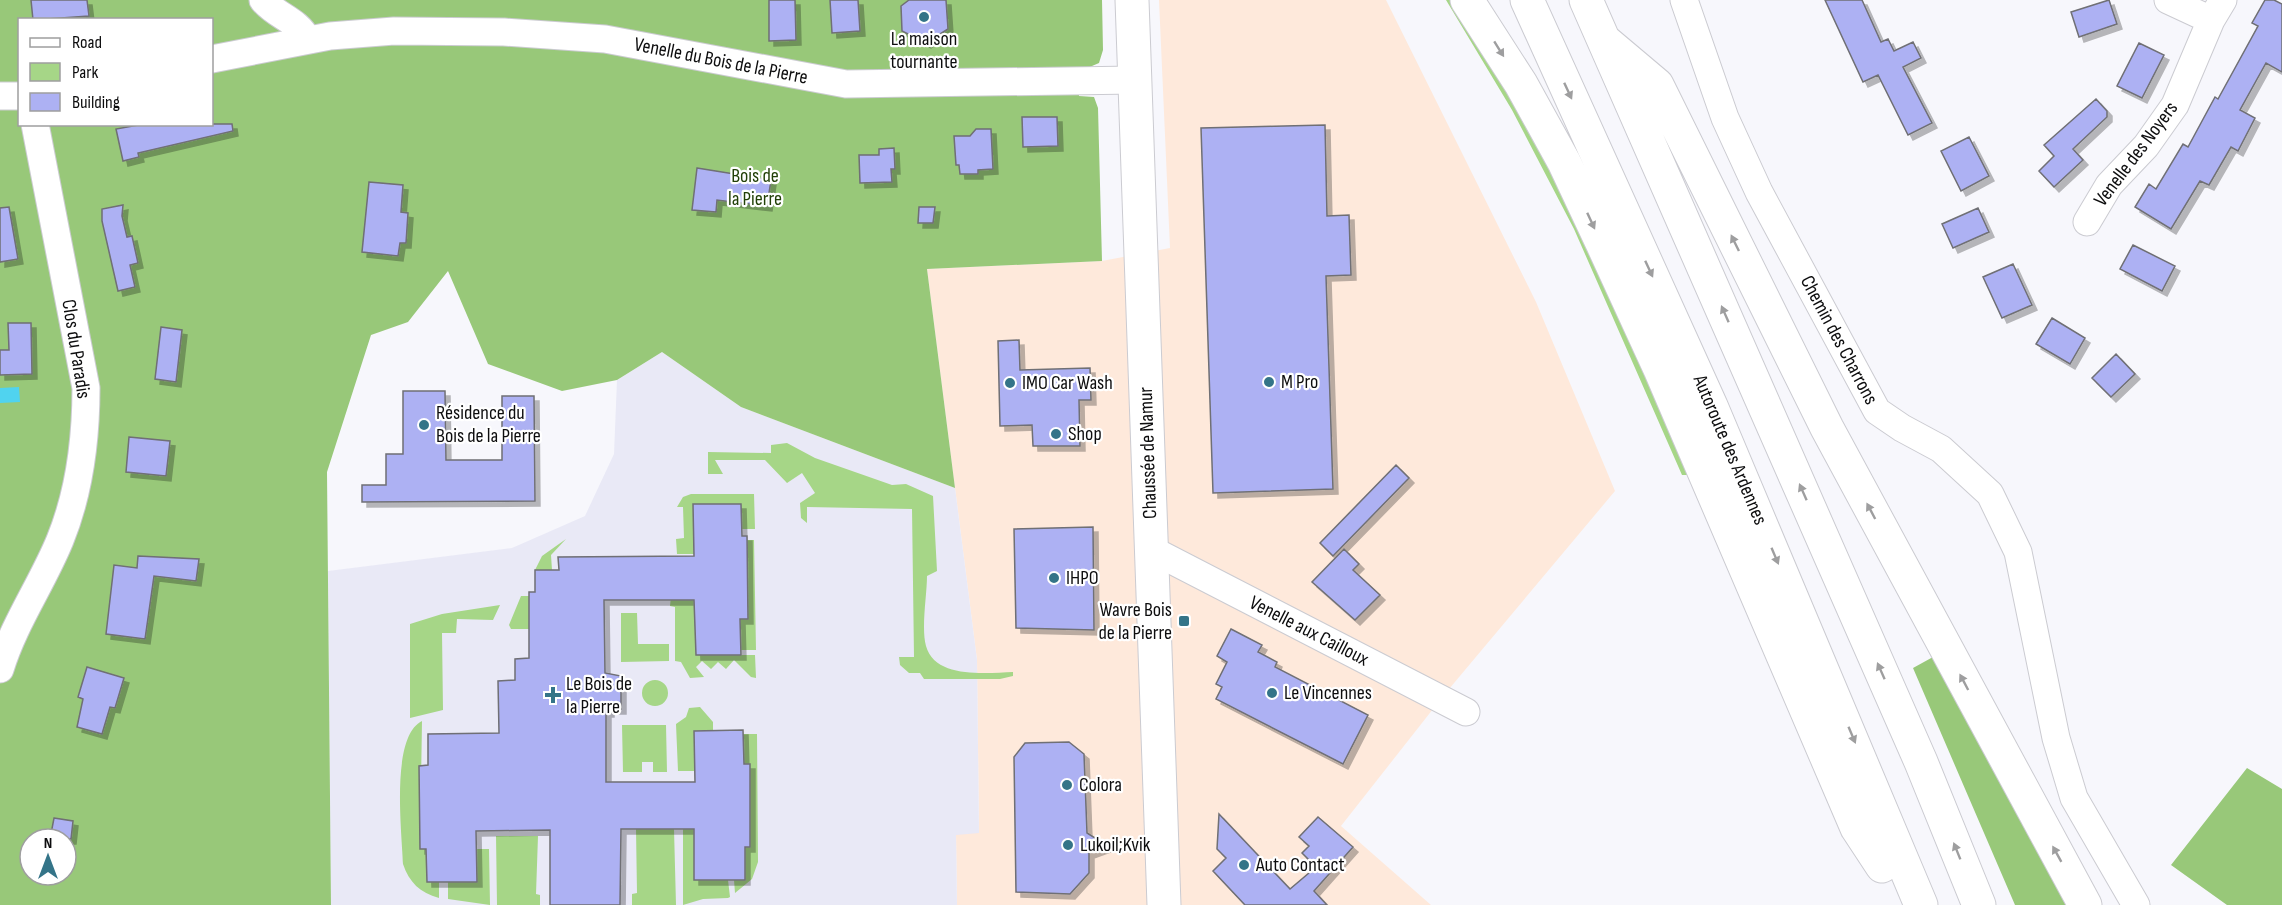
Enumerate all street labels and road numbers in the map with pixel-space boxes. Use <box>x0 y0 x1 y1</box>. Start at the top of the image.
street label: Venelle du Bois de la Pierre <box>632 32 810 90</box>
street label: Venelle des Noyers <box>2089 97 2183 211</box>
street label: Chemin des Charrons <box>1795 271 1883 409</box>
street label: Clos du Paradis <box>56 298 96 400</box>
street label: Autoroute des Ardennes <box>1687 371 1772 528</box>
street label: Chaussée de Namur <box>1134 386 1162 519</box>
street label: Venelle aux Cailloux <box>1245 591 1373 672</box>

